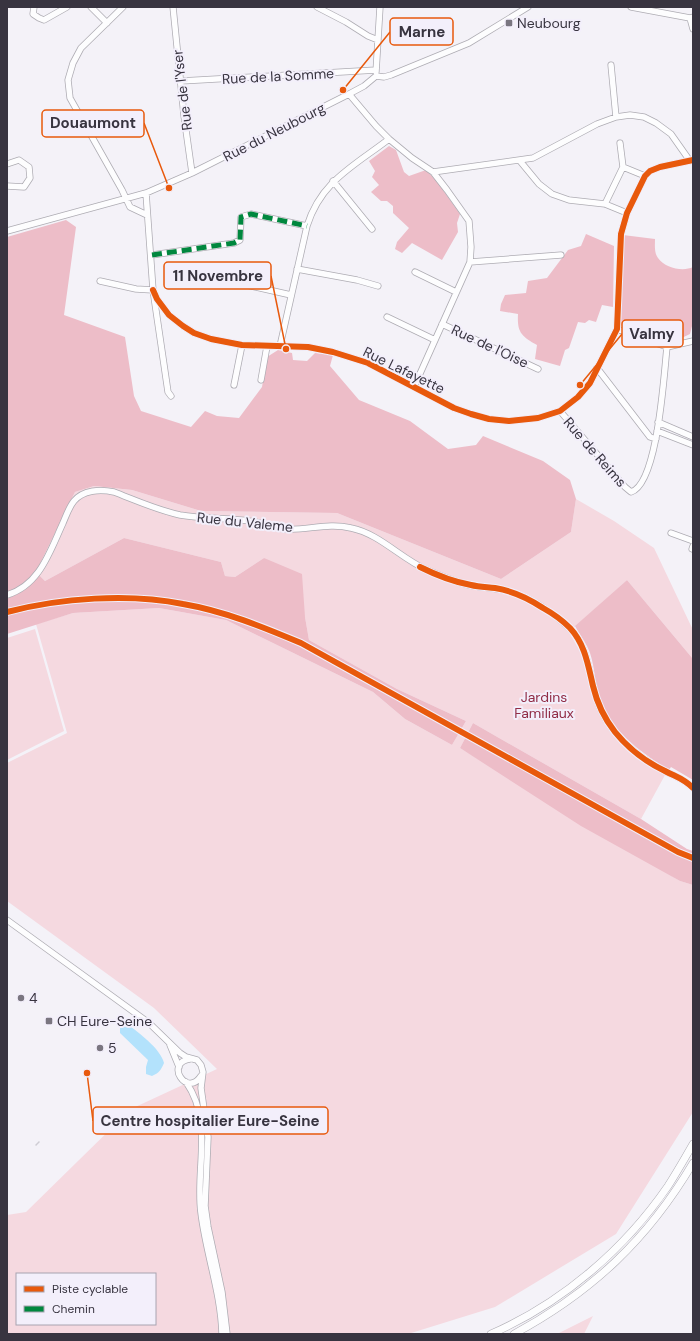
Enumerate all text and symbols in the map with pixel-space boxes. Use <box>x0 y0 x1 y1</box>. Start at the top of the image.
place label: Neubourg <box>517 14 581 32</box>
callout: Marne <box>390 18 453 45</box>
marker: Neubourg <box>504 18 514 28</box>
text: Marne <box>399 22 445 42</box>
street label: Rue de l'Yser <box>168 49 196 131</box>
street label: Rue de la Somme <box>221 64 335 88</box>
street label: Rue du Neubourg <box>220 98 328 165</box>
callout: Douaumont <box>42 110 144 137</box>
text: Douaumont <box>50 113 136 133</box>
callout: 11 Novembre <box>164 262 271 289</box>
text: 11 Novembre <box>173 266 263 286</box>
street label: Rue de l'Oise <box>449 320 531 372</box>
callout: Valmy <box>622 320 683 347</box>
text: Valmy <box>629 324 675 344</box>
street label: Rue Lafayette <box>360 343 448 397</box>
street label: Rue de Reims <box>560 413 630 491</box>
street label: Rue du Valeme <box>196 508 294 536</box>
park label: Jardins Familiaux <box>514 688 574 722</box>
place label: 4 <box>29 989 38 1007</box>
marker: 4 <box>16 993 26 1003</box>
place label: CH Eure-Seine <box>57 1012 152 1030</box>
marker: CH Eure-Seine <box>44 1016 54 1026</box>
place label: 5 <box>108 1039 117 1057</box>
marker: 5 <box>95 1043 105 1053</box>
callout: Centre hospitalier Eure-Seine <box>93 1107 328 1134</box>
text: Centre hospitalier Eure-Seine <box>100 1111 320 1131</box>
legend <box>16 1273 156 1325</box>
text: Piste cyclable <box>52 1281 128 1297</box>
text: Chemin <box>52 1301 95 1317</box>

